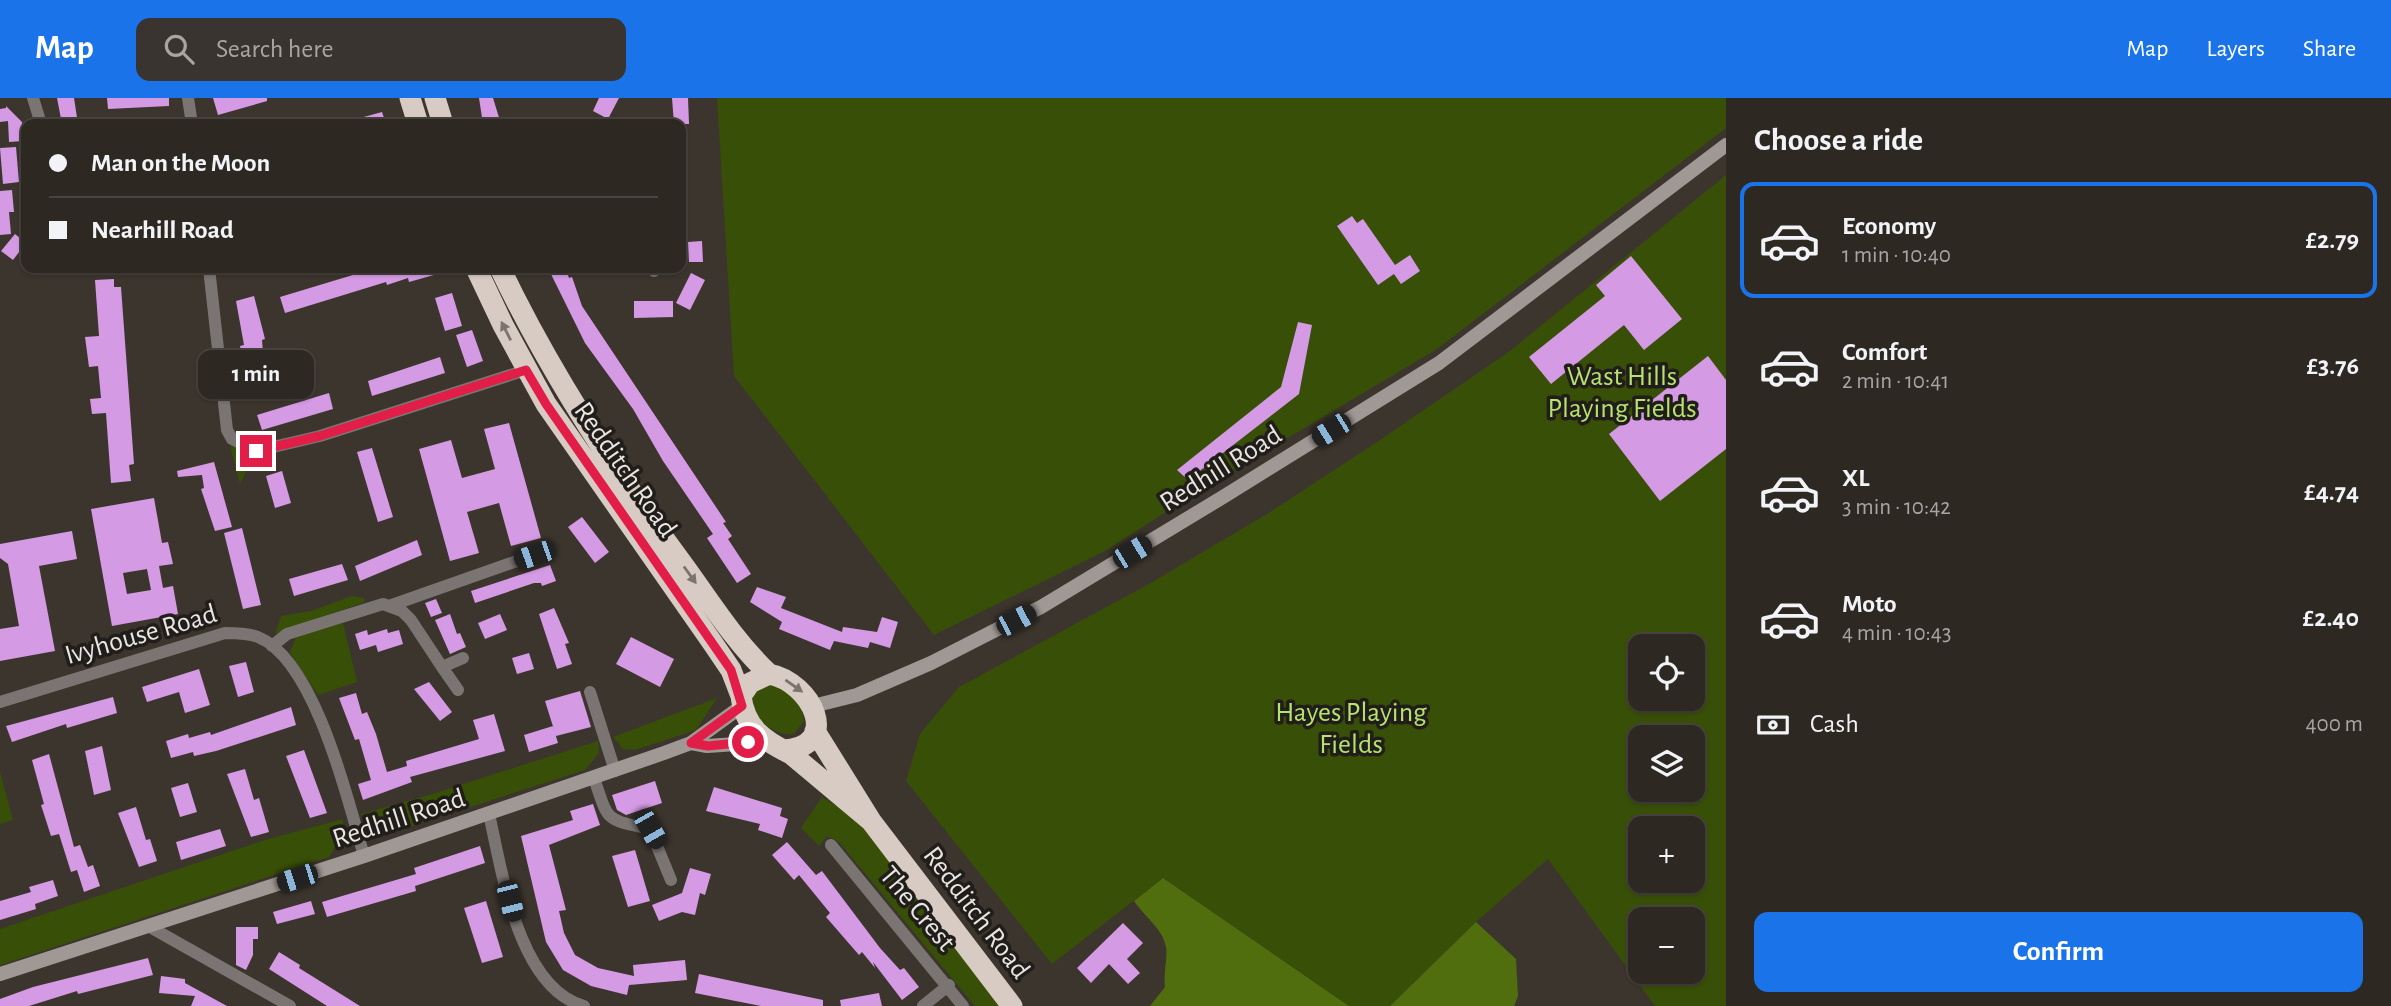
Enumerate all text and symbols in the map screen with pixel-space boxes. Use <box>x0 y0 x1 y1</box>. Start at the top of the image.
search box <box>136 18 626 81</box>
icon: search <box>160 30 198 68</box>
text: Map <box>35 32 94 65</box>
text: Search here <box>216 36 334 62</box>
text: Map <box>2126 37 2168 61</box>
text: Layers <box>2206 37 2265 61</box>
text: Share <box>2303 37 2356 61</box>
text: Choose a ride <box>1754 124 1923 156</box>
text: Man on the Moon <box>91 150 270 176</box>
icon: car <box>1758 209 1821 272</box>
text: Economy <box>1842 213 1936 239</box>
text: Nearhill Road <box>91 217 234 243</box>
text: £2.79 <box>2305 227 2359 253</box>
text: 1 min · 10:40 <box>1842 244 1951 267</box>
one-way arrow <box>500 321 511 341</box>
icon: car <box>1758 335 1821 398</box>
text: Comfort <box>1842 339 1927 365</box>
callout: 1 min <box>198 350 314 398</box>
text: £3.76 <box>2306 353 2359 379</box>
text: 1 min <box>232 363 280 386</box>
park label: Wast Hills Playing Fields <box>1547 363 1697 423</box>
text: 2 min · 10:41 <box>1842 370 1949 393</box>
street label: Redditch Road <box>568 397 682 543</box>
car <box>1308 410 1355 450</box>
street label: Redhill Road <box>1155 421 1287 517</box>
route end <box>240 435 272 467</box>
icon: car <box>1758 461 1821 524</box>
text: XL <box>1842 465 1869 491</box>
text: £4.74 <box>2304 479 2359 505</box>
text: 3 min · 10:42 <box>1842 496 1951 519</box>
car <box>1109 532 1156 572</box>
car <box>511 538 558 572</box>
one-way arrow <box>683 566 697 584</box>
icon: car <box>1758 587 1821 650</box>
text: Moto <box>1842 591 1897 617</box>
street label: Ivyhouse Road <box>62 600 220 670</box>
car <box>993 601 1040 639</box>
text: £2.40 <box>2303 605 2359 631</box>
text: 4 min · 10:43 <box>1842 622 1951 645</box>
map controls <box>1628 634 1705 984</box>
button: locate <box>1628 634 1705 711</box>
one-way arrow <box>785 679 803 693</box>
park label: Hayes Playing Fields <box>1275 699 1427 759</box>
icon: cash <box>1754 706 1792 744</box>
text: Cash <box>1810 711 1859 737</box>
text: 400 m <box>2305 713 2363 736</box>
button: layers <box>1628 725 1705 802</box>
route start <box>732 726 764 758</box>
street label: Redhill Road <box>329 784 469 854</box>
car <box>631 806 670 852</box>
button: + <box>1628 816 1705 893</box>
street label: Redditch Road <box>917 842 1035 984</box>
street label: The Crest <box>874 861 960 957</box>
car <box>274 862 321 894</box>
car <box>495 878 526 924</box>
button: − <box>1628 907 1705 984</box>
button: Confirm <box>1754 912 2363 992</box>

